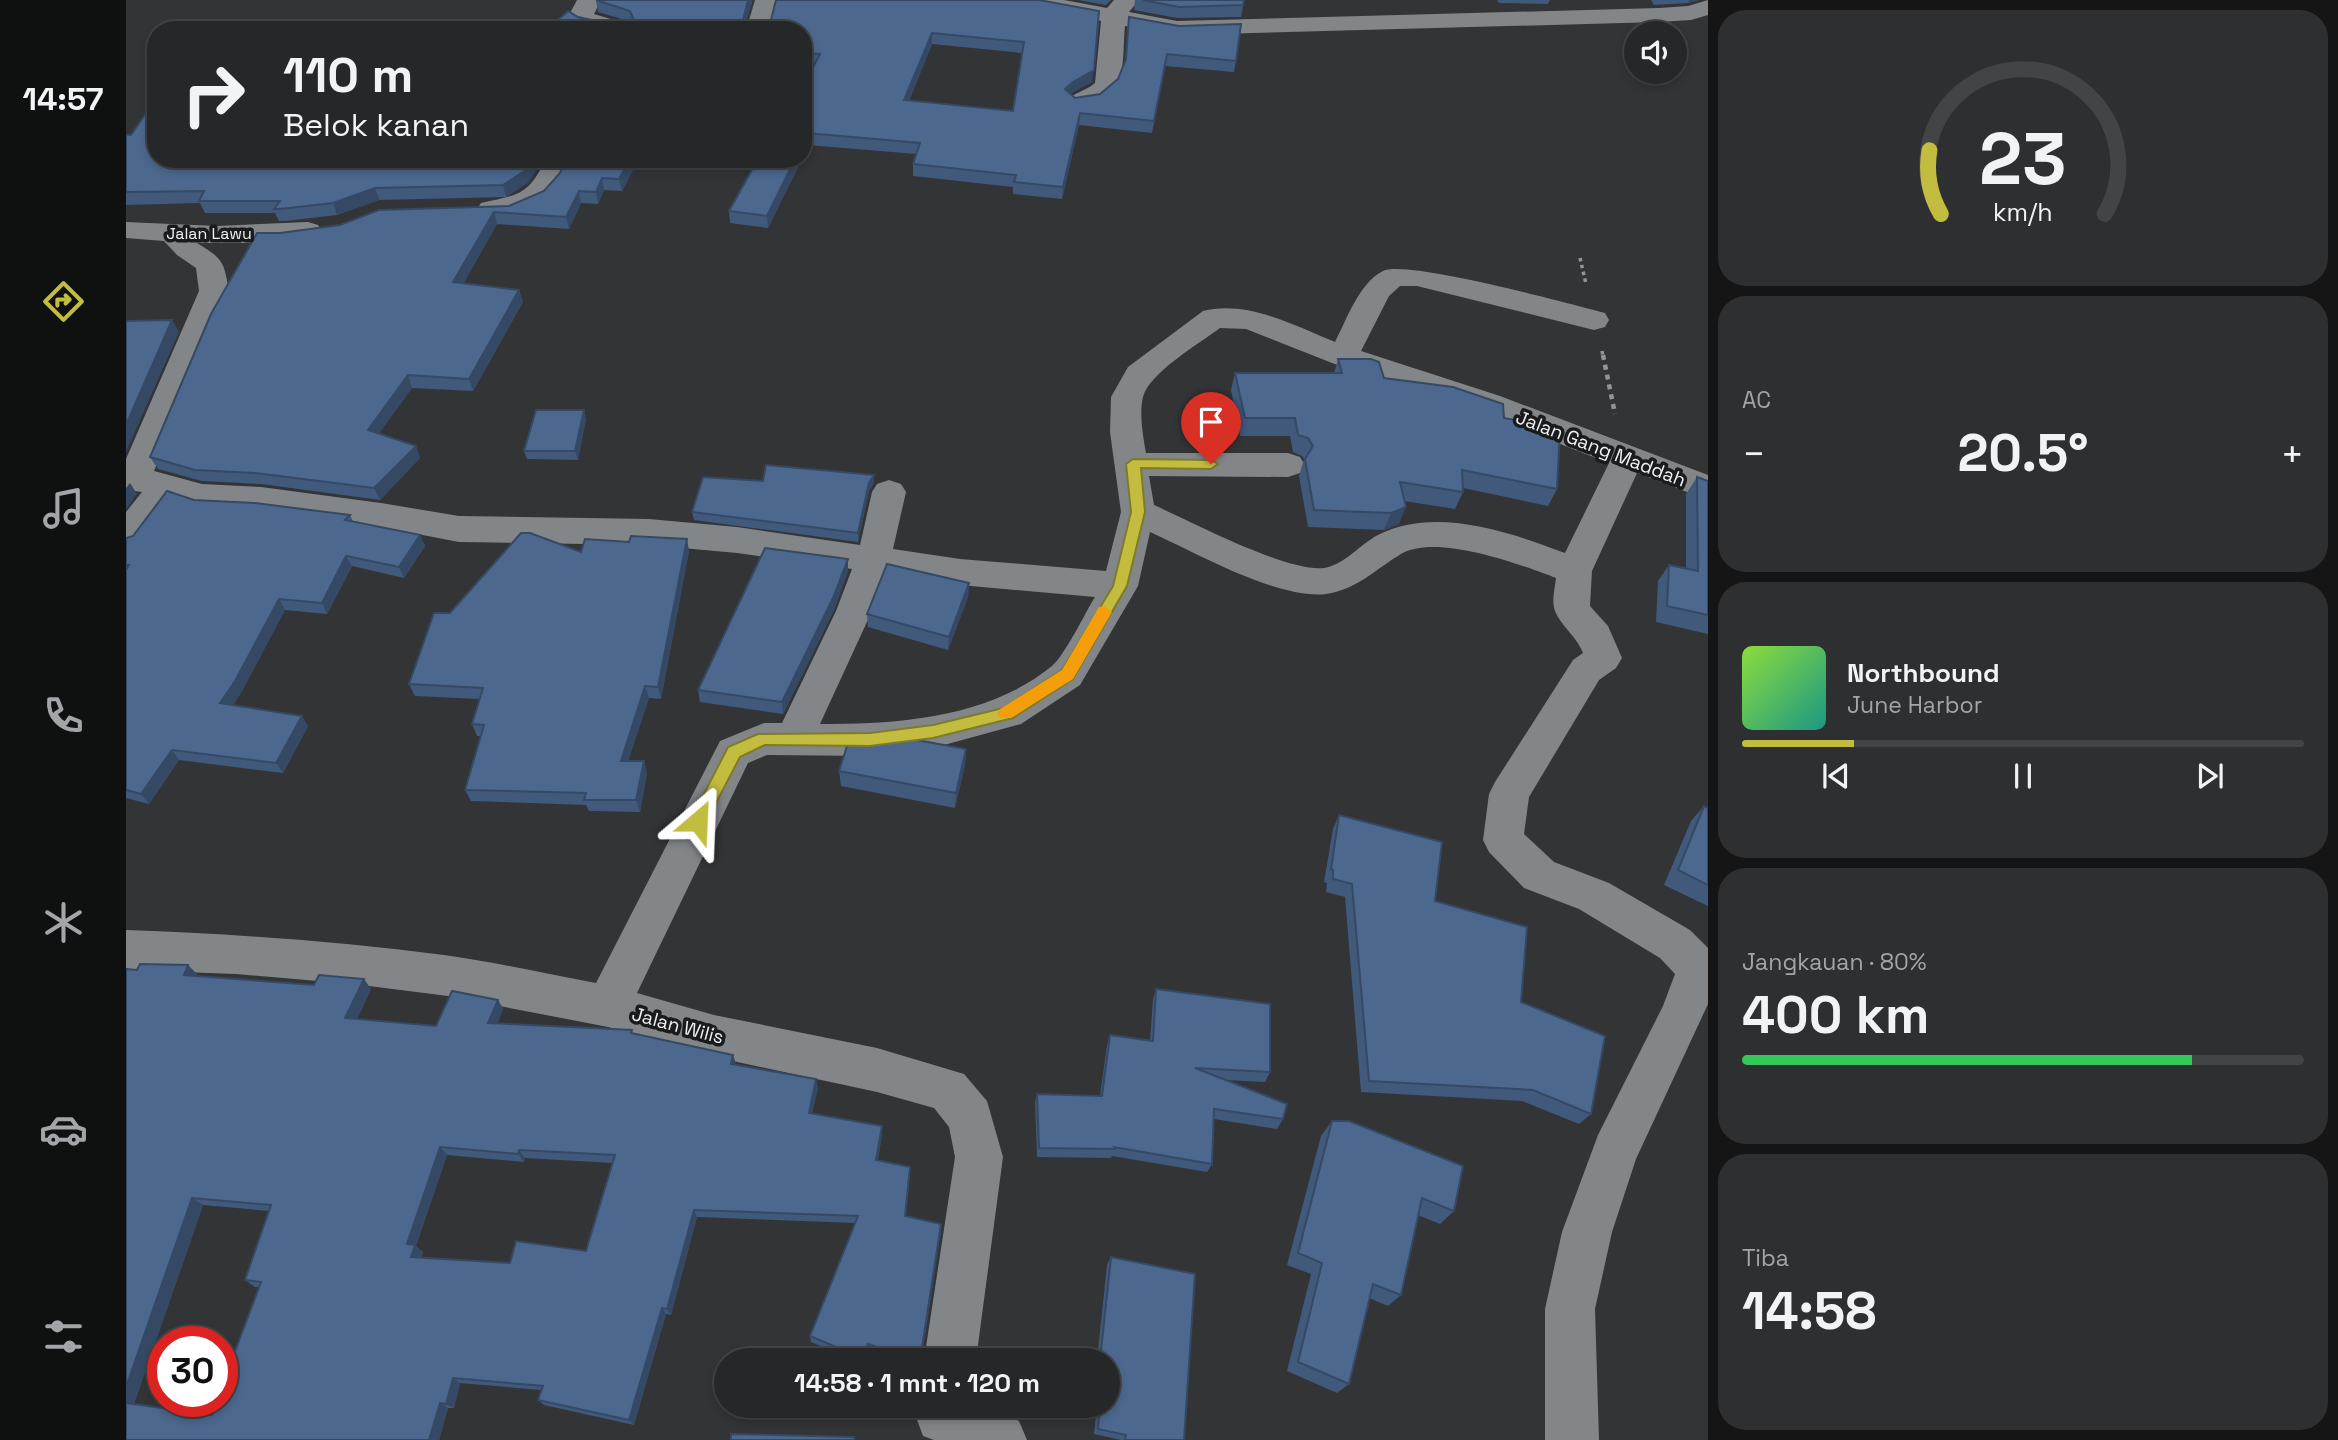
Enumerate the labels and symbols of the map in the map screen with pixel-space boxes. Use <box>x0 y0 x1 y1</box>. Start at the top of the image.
street label: Jalan Lawu <box>166 223 252 244</box>
pin <box>1181 392 1241 464</box>
street label: Jalan Gang Maddah <box>1512 405 1689 492</box>
position arrow <box>661 784 735 858</box>
street label: Jalan Wilis <box>629 1001 727 1050</box>
speed limit sign: 30 <box>147 1326 238 1417</box>

